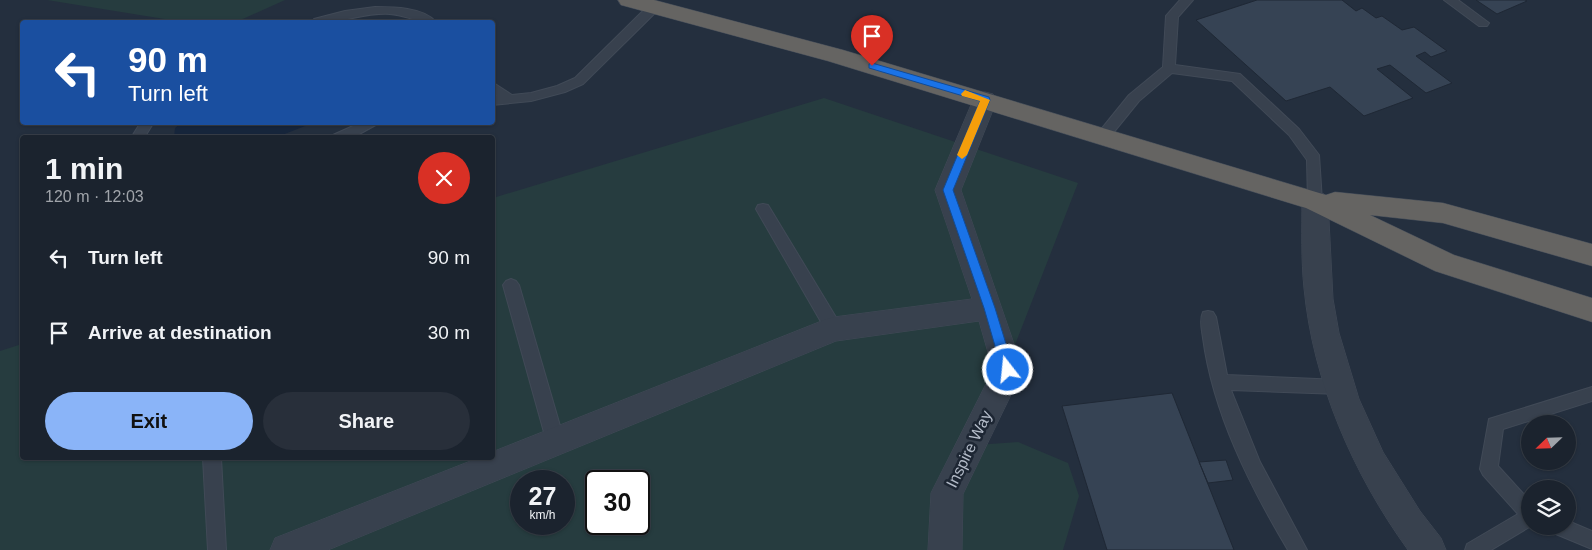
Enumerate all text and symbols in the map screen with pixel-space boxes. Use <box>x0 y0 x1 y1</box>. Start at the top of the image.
pin <box>851 15 893 66</box>
icon: arrive <box>858 22 886 50</box>
icon: left <box>45 40 110 105</box>
text: 90 m <box>128 40 208 79</box>
text: Turn left <box>128 81 208 106</box>
text: 1 min <box>45 152 123 185</box>
button: close <box>418 152 470 204</box>
text: 120 m · 12:03 <box>45 188 144 205</box>
icon: left <box>45 244 73 272</box>
text: Turn left <box>88 247 163 268</box>
text: 90 m <box>428 247 470 268</box>
icon: arrive <box>45 319 73 347</box>
text: Arrive at destination <box>88 322 272 343</box>
text: 30 m <box>428 322 470 343</box>
position arrow <box>981 343 1033 395</box>
button: Exit <box>45 392 253 450</box>
button: Share <box>263 392 470 450</box>
street label: Inspire Way <box>943 408 995 490</box>
north arrow <box>1521 415 1576 470</box>
map controls <box>1521 415 1576 535</box>
speed limit sign: 30 <box>585 470 650 535</box>
button: layers <box>1521 480 1576 535</box>
text: 27 <box>529 482 556 510</box>
text: km/h <box>529 508 556 522</box>

